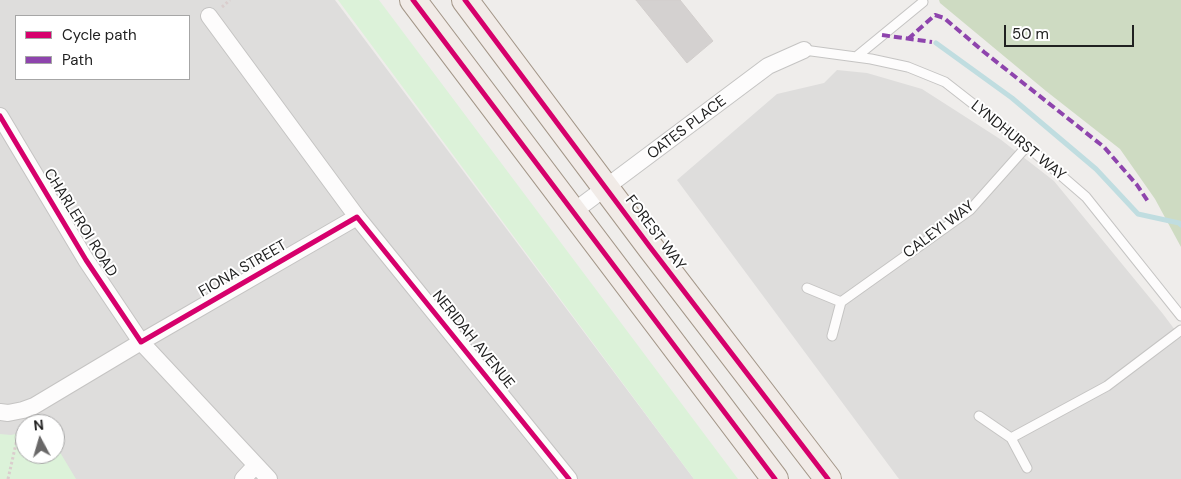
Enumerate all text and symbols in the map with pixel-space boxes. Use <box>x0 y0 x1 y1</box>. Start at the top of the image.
legend <box>15 15 190 80</box>
scale bar <box>1006 15 1136 47</box>
text: 50 m <box>1012 24 1049 44</box>
text: Cycle path <box>62 25 137 45</box>
text: Path <box>62 50 93 70</box>
street label: OATES PLACE <box>644 92 730 164</box>
street label: LYNDHURST WAY <box>967 97 1069 185</box>
street label: CHARLEROI ROAD <box>39 166 121 280</box>
street label: FOREST WAY <box>621 192 689 274</box>
street label: CALEYI WAY <box>900 198 978 262</box>
street label: FIONA STREET <box>196 237 290 301</box>
street label: NERIDAH AVENUE <box>428 287 518 393</box>
north arrow <box>15 414 65 464</box>
text: N <box>33 416 45 435</box>

